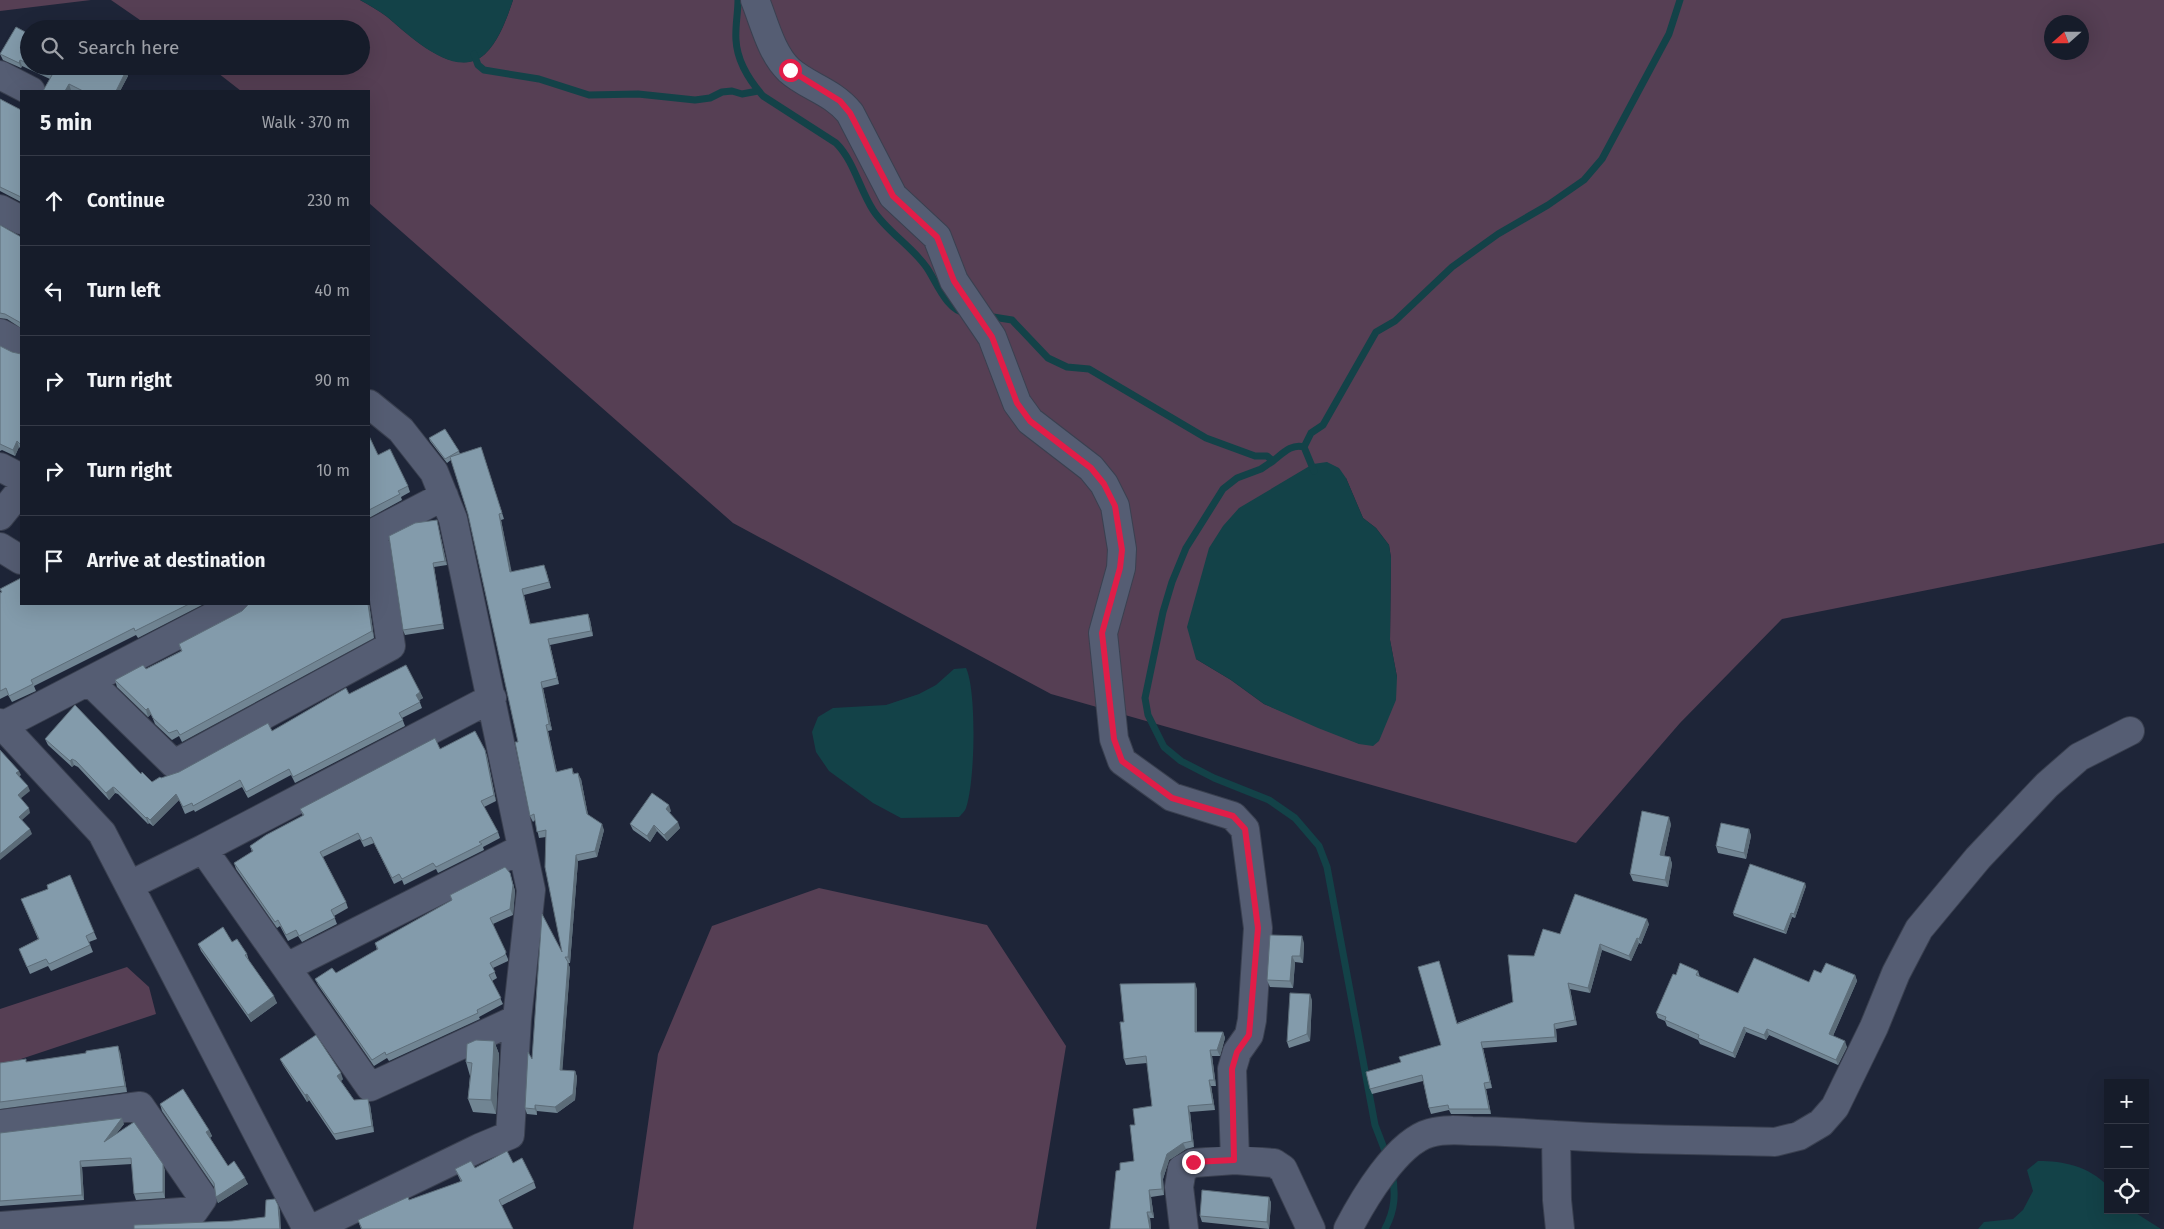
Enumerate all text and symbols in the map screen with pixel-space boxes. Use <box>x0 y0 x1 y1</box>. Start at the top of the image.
north arrow <box>2044 15 2089 60</box>
search box <box>20 20 370 75</box>
icon: search <box>38 34 66 62</box>
text: Search here <box>78 36 179 59</box>
route start <box>779 59 802 82</box>
text: 5 min <box>40 110 92 136</box>
text: Walk · 370 m <box>262 113 350 132</box>
icon: ahead <box>40 187 68 215</box>
text: Continue <box>87 189 165 212</box>
text: 230 m <box>307 191 350 210</box>
icon: left <box>40 277 68 305</box>
text: Turn left <box>87 279 161 302</box>
text: 40 m <box>315 281 350 300</box>
icon: right <box>40 367 68 395</box>
text: Turn right <box>87 369 172 392</box>
text: 90 m <box>315 371 350 390</box>
icon: right <box>40 457 68 485</box>
text: Turn right <box>87 459 172 482</box>
text: 10 m <box>316 461 350 480</box>
icon: arrive <box>40 547 68 575</box>
text: Arrive at destination <box>87 549 266 572</box>
map controls <box>2104 1079 2149 1214</box>
button: + <box>2104 1079 2149 1124</box>
button: − <box>2104 1124 2149 1169</box>
route end <box>1182 1151 1205 1174</box>
button: locate <box>2104 1169 2149 1214</box>

